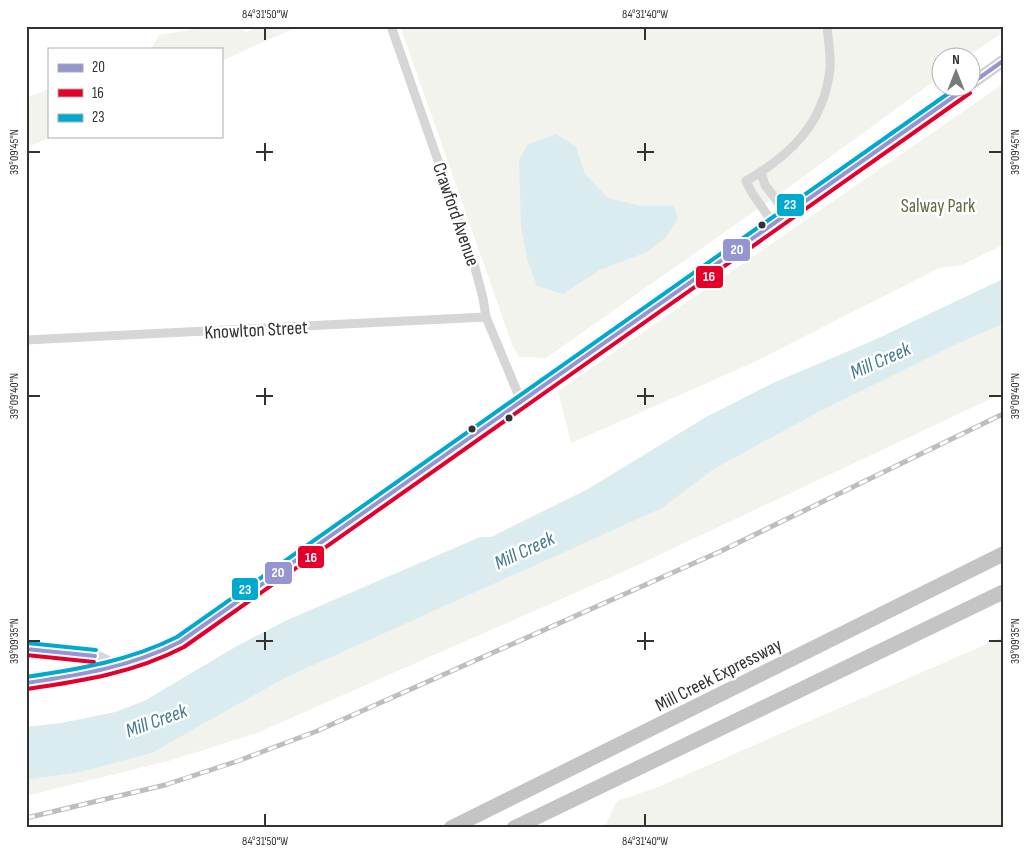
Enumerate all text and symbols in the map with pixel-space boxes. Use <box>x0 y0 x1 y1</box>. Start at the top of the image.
text: 84°31'50"W <box>242 7 288 22</box>
text: 84°31'40"W <box>622 7 668 22</box>
legend <box>48 48 222 138</box>
north arrow <box>932 48 982 98</box>
text: N <box>952 51 960 68</box>
text: 20 <box>92 58 105 77</box>
text: 16 <box>92 84 104 103</box>
text: 23 <box>92 108 105 127</box>
text: 39°09'45"N <box>7 129 22 175</box>
text: 39°09'45"N <box>1008 129 1023 175</box>
street label: Crawford Avenue <box>427 160 484 269</box>
line badge: 23 <box>776 193 805 217</box>
park label: Salway Park <box>901 195 976 218</box>
text: 23 <box>784 196 796 213</box>
unlabelled marker <box>757 220 767 230</box>
line badge: 20 <box>722 238 751 262</box>
text: 20 <box>731 241 744 258</box>
line badge: 16 <box>695 265 724 289</box>
text: 16 <box>703 268 715 285</box>
street label: Knowlton Street <box>204 316 309 345</box>
water label: Mill Creek <box>846 337 915 385</box>
text: 39°09'40"N <box>7 373 22 419</box>
text: 39°09'40"N <box>1008 373 1023 419</box>
unlabelled marker <box>504 413 514 423</box>
unlabelled marker <box>467 424 477 434</box>
water label: Mill Creek <box>491 526 559 575</box>
line badge: 16 <box>297 545 325 569</box>
text: 16 <box>305 549 317 566</box>
line badge: 20 <box>264 561 293 585</box>
text: 20 <box>272 564 285 581</box>
line badge: 23 <box>231 577 259 601</box>
text: 23 <box>239 581 251 598</box>
text: 39°09'35"N <box>7 618 22 664</box>
text: 39°09'35"N <box>1008 618 1023 664</box>
street label: Mill Creek Expressway <box>652 633 786 717</box>
water label: Mill Creek <box>122 699 191 743</box>
text: 84°31'50"W <box>242 834 288 849</box>
text: 84°31'40"W <box>622 834 668 849</box>

